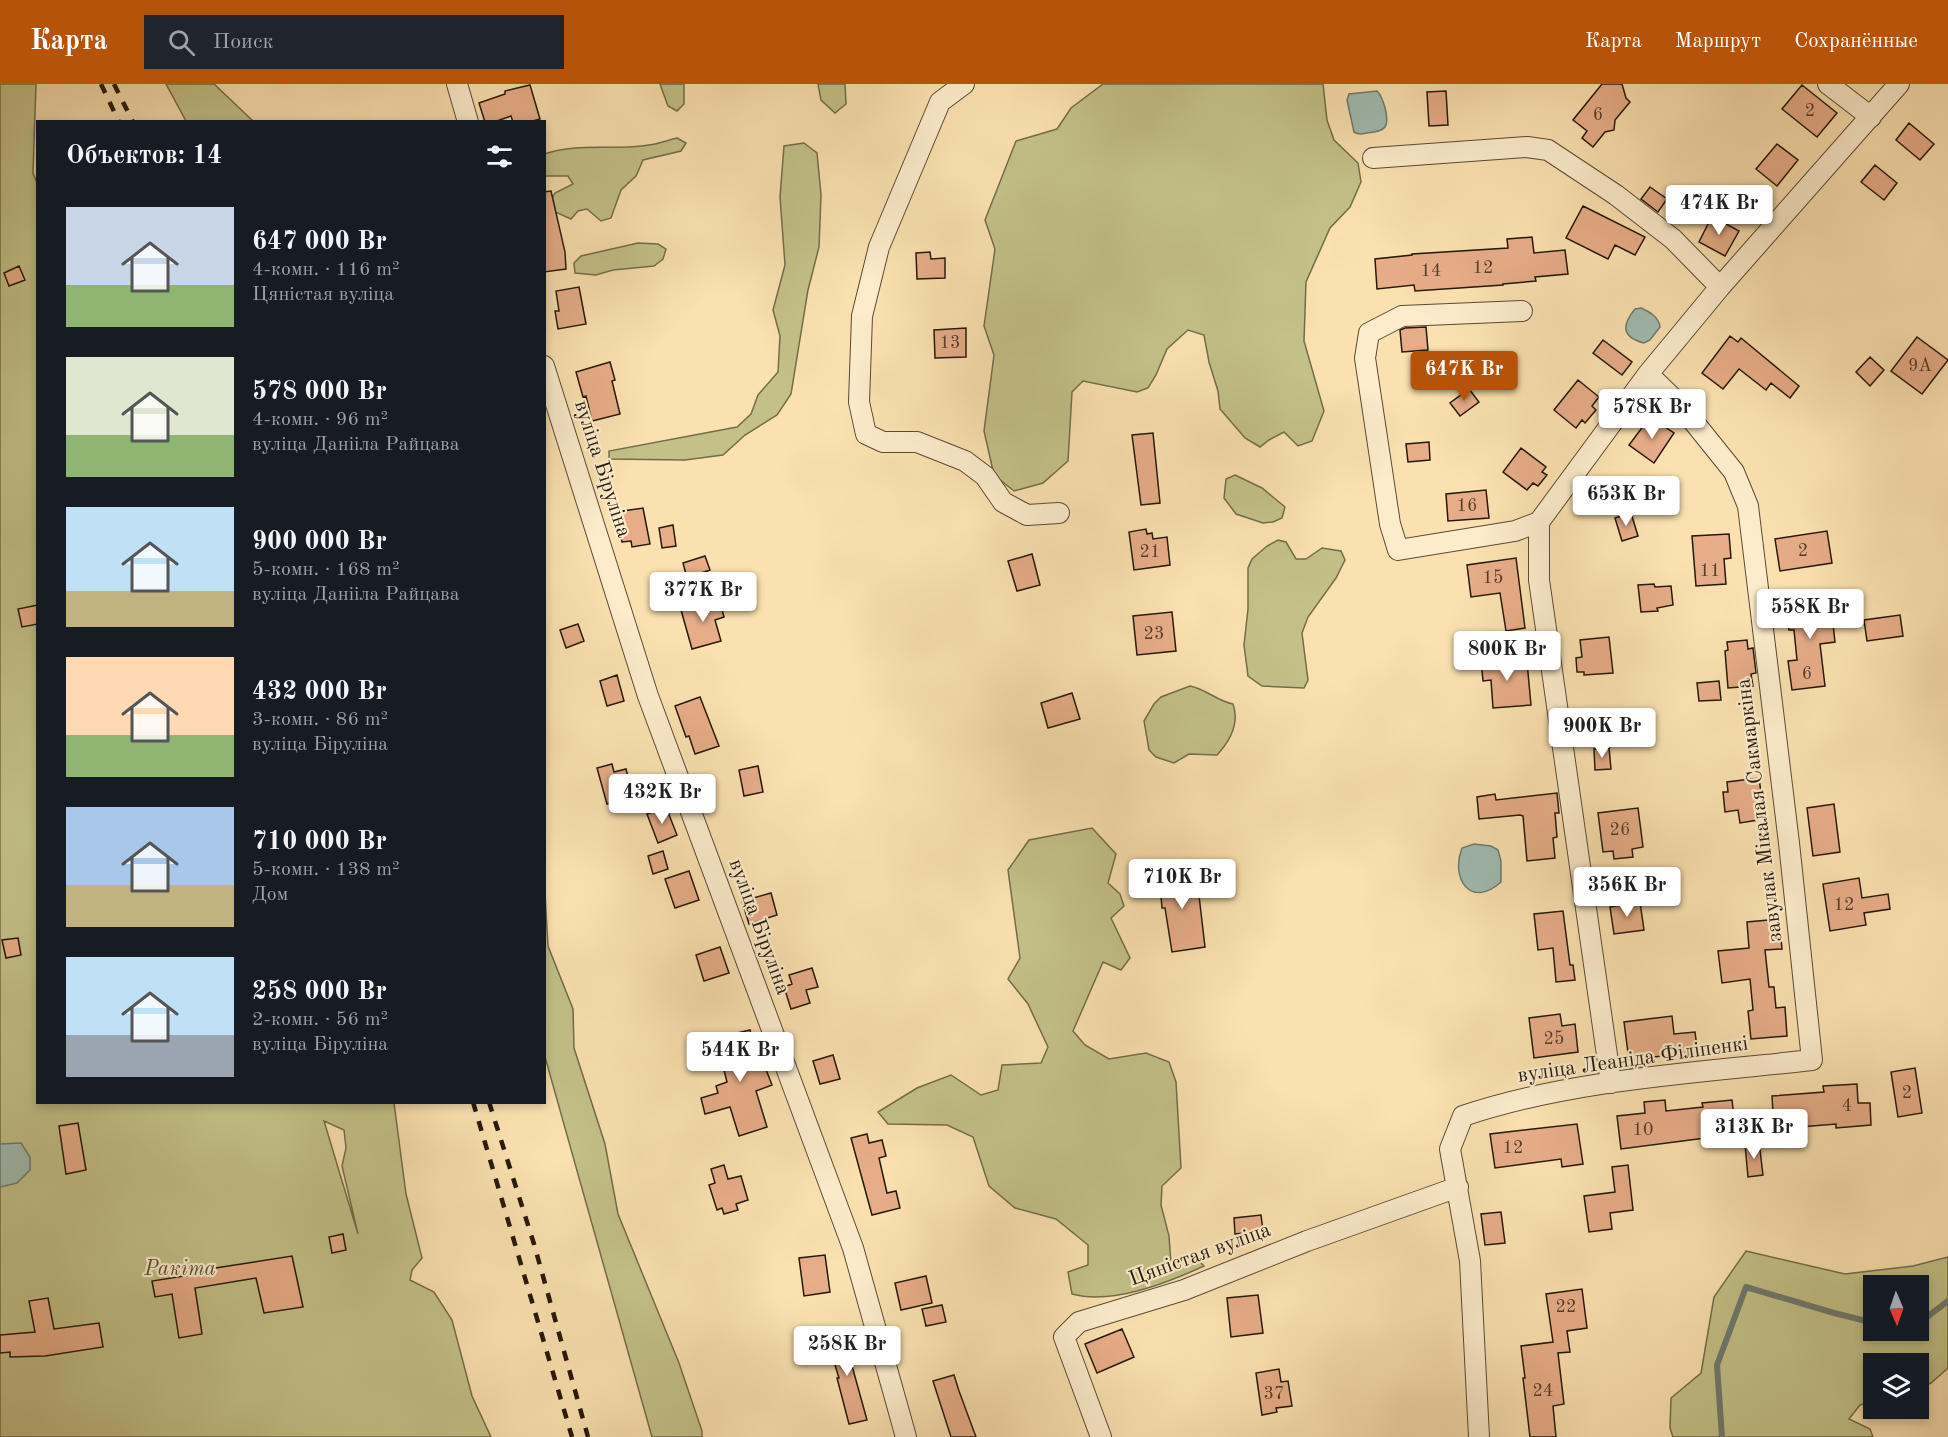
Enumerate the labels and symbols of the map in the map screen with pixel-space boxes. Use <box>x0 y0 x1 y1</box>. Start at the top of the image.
house number: 2 <box>1805 102 1815 120</box>
house number: 6 <box>1593 106 1603 124</box>
pin: 474K Br <box>1664 185 1774 236</box>
house number: 12 <box>1473 259 1493 277</box>
house number: 14 <box>1421 262 1441 280</box>
house number: 13 <box>940 334 960 352</box>
pin: 647K Br <box>1409 351 1519 402</box>
house number: 9А <box>1908 357 1932 375</box>
pin: 578K Br <box>1597 389 1707 440</box>
street label: вуліца Біруліна <box>570 398 634 540</box>
pin: 653K Br <box>1571 476 1681 527</box>
house number: 16 <box>1457 497 1477 515</box>
house number: 2 <box>1798 542 1808 560</box>
house number: 21 <box>1140 543 1160 561</box>
house number: 11 <box>1700 562 1720 580</box>
house number: 15 <box>1483 569 1503 587</box>
pin: 377K Br <box>648 572 758 623</box>
pin: 558K Br <box>1755 589 1865 640</box>
house number: 23 <box>1144 625 1164 643</box>
pin: 800K Br <box>1452 631 1562 682</box>
house number: 6 <box>1802 665 1812 683</box>
street label: завулак Мікалая Сакмаркіна <box>1733 677 1787 943</box>
pin: 900K Br <box>1547 708 1657 759</box>
pin: 432K Br <box>607 774 717 825</box>
house number: 26 <box>1610 821 1630 839</box>
street label: вуліца Біруліна <box>725 856 793 998</box>
pin: 710K Br <box>1127 859 1237 910</box>
pin: 356K Br <box>1572 867 1682 918</box>
house number: 12 <box>1834 896 1854 914</box>
house number: 25 <box>1544 1030 1564 1048</box>
pin: 544K Br <box>685 1032 795 1083</box>
street label: вуліца Леаніда Філіпенкі <box>1516 1033 1750 1087</box>
house number: 2 <box>1902 1084 1912 1102</box>
house number: 4 <box>1842 1097 1852 1115</box>
pin: 313K Br <box>1699 1109 1809 1160</box>
house number: 10 <box>1633 1121 1653 1139</box>
house number: 12 <box>1503 1139 1523 1157</box>
street label: Цяністая вуліца <box>1126 1220 1274 1290</box>
park label: Ракіта <box>143 1259 216 1280</box>
north arrow <box>1863 1275 1929 1341</box>
house number: 22 <box>1556 1298 1576 1316</box>
pin: 258K Br <box>792 1326 902 1377</box>
house number: 24 <box>1533 1382 1553 1400</box>
house number: 37 <box>1264 1385 1284 1403</box>

